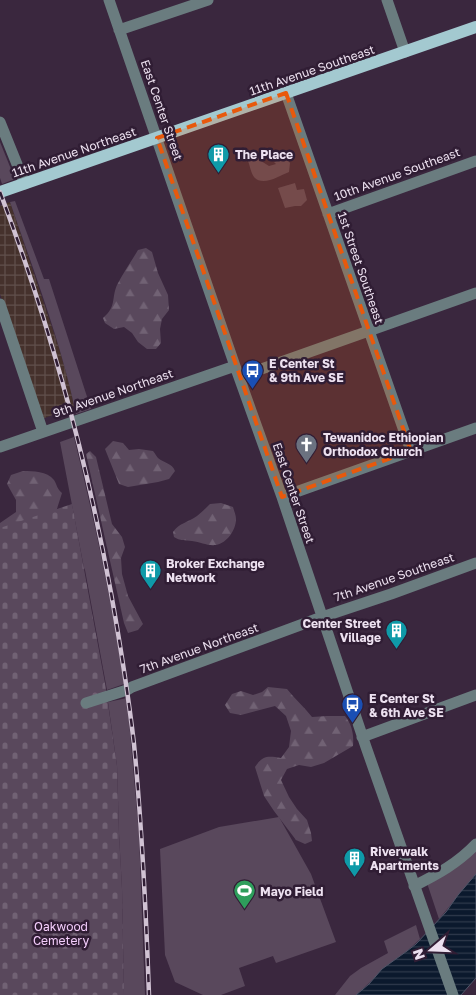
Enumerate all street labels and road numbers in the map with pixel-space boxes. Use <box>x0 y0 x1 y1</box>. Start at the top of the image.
street label: 11th Avenue Southeast <box>247 41 377 98</box>
street label: East Center Street <box>138 58 186 162</box>
street label: 11th Avenue Northeast <box>10 124 138 180</box>
street label: 10th Avenue Southeast <box>332 144 462 204</box>
street label: 1st Street Southeast <box>335 210 387 326</box>
street label: 9th Avenue Northeast <box>51 365 175 421</box>
street label: East Center Street <box>270 441 318 545</box>
street label: 7th Avenue Southeast <box>332 549 456 605</box>
street label: 7th Avenue Northeast <box>138 619 261 676</box>

